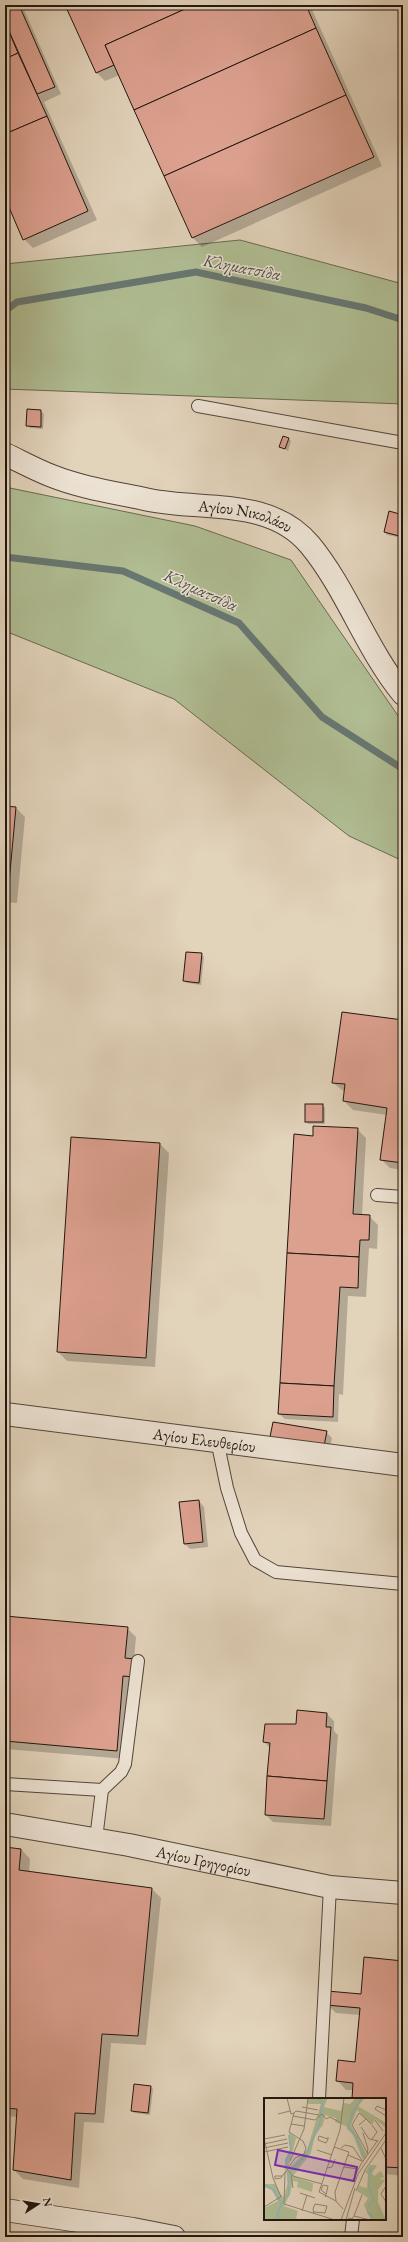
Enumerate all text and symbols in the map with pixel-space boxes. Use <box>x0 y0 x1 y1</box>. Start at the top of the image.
water label: Κληματσίδα <box>200 249 283 285</box>
street label: Αγίου Νικολάου <box>197 495 297 537</box>
water label: Κληματσίδα <box>160 564 241 616</box>
street label: Αγίου Ελευθερίου <box>151 1423 257 1457</box>
street label: Αγίου Γρηγορίου <box>153 1841 253 1881</box>
inset map <box>264 2098 386 2220</box>
north arrow <box>18 2184 58 2224</box>
text: N <box>40 2196 56 2208</box>

